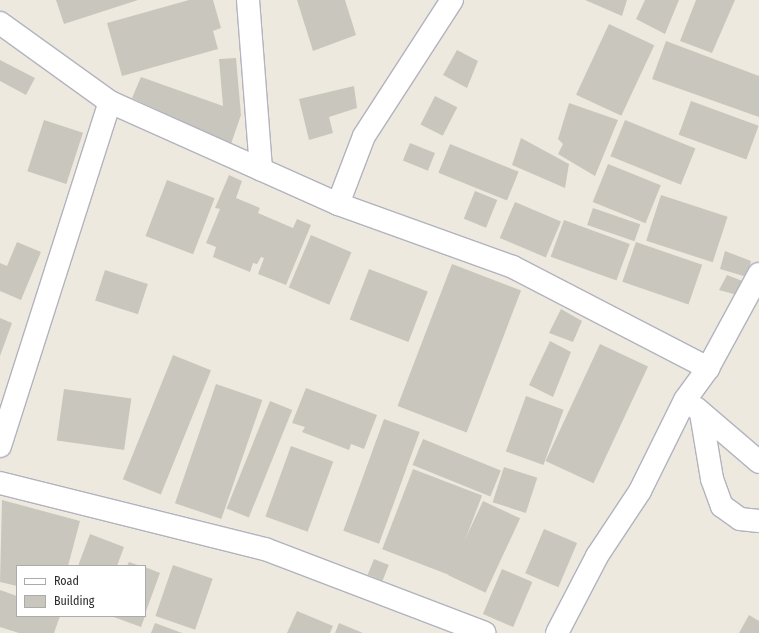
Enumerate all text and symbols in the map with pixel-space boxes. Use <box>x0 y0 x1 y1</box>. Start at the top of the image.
legend <box>16 565 146 617</box>
text: Road <box>54 574 79 588</box>
text: Building <box>54 594 94 608</box>

